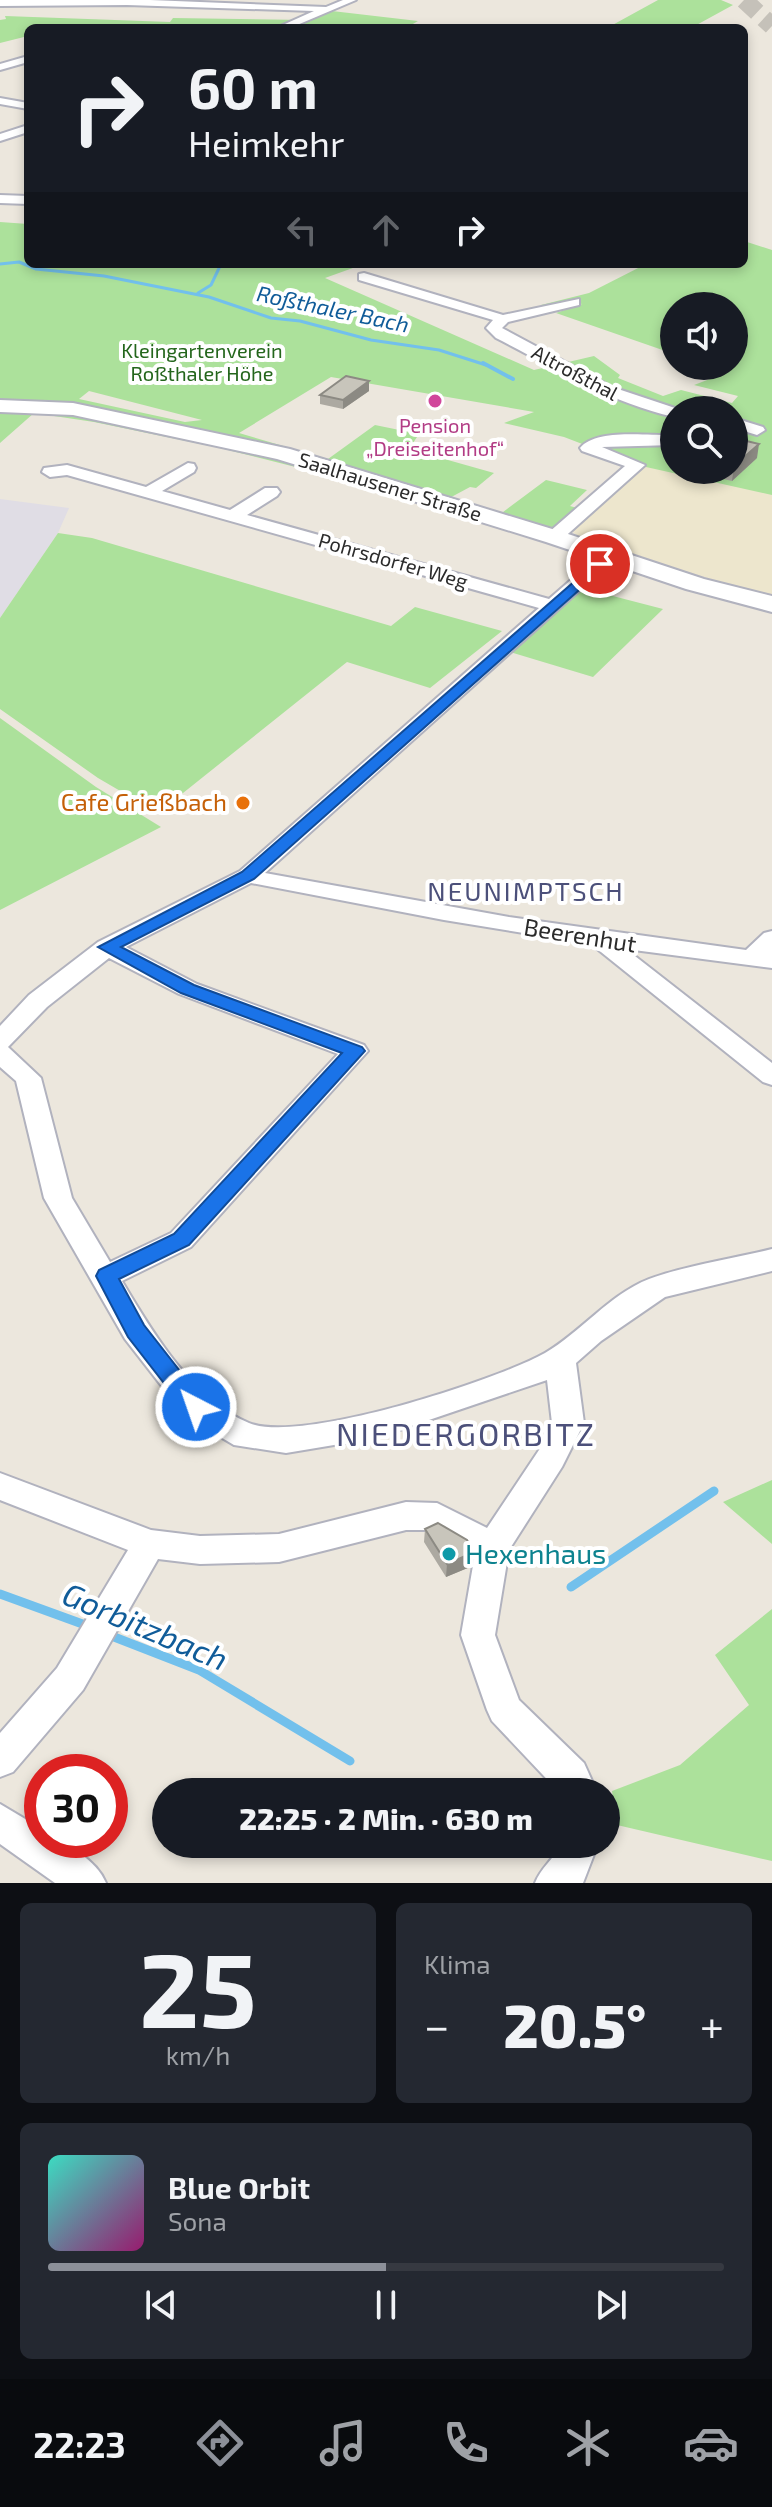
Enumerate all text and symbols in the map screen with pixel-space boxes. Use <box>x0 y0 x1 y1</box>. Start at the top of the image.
text: 60 m <box>188 53 318 120</box>
icon: right <box>56 56 160 160</box>
text: Heimkehr <box>188 121 344 164</box>
icon: left <box>280 208 324 252</box>
icon: ahead <box>364 208 408 252</box>
icon: right <box>448 208 492 252</box>
water label: Roßthaler Bach <box>255 279 412 337</box>
map controls <box>660 292 748 484</box>
button: sound <box>660 292 748 380</box>
park label: Kleingartenverein Roßthaler Höhe <box>121 338 283 385</box>
street label: Altroßthal <box>528 339 623 405</box>
marker: Pension „Dreiseitenhof“ <box>426 392 444 410</box>
button: search <box>660 396 748 484</box>
place label: Pension „Dreiseitenhof“ <box>366 413 504 460</box>
street label: Saalhausener Straße <box>296 447 485 525</box>
street label: Pohrsdorfer Weg <box>316 527 471 593</box>
pin <box>566 530 634 598</box>
icon: arrive <box>578 542 622 586</box>
place label: Cafe Grießbach <box>61 787 227 816</box>
marker: Cafe Grießbach <box>234 794 252 812</box>
district label: NEUNIMPTSCH <box>427 875 625 906</box>
street label: Beerenhut <box>522 911 639 958</box>
position arrow <box>154 1365 238 1449</box>
district label: NIEDERGORBITZ <box>336 1414 596 1452</box>
place label: Hexenhaus <box>465 1536 606 1570</box>
marker: Hexenhaus <box>440 1545 458 1563</box>
water label: Gorbitzbach <box>57 1573 234 1677</box>
speed limit sign: 30 <box>24 1754 128 1858</box>
text: 22:25 · 2 Min. · 630 m <box>239 1800 533 1836</box>
text: 25 <box>139 1924 257 2049</box>
text: Klima <box>424 1948 491 1979</box>
text: 20.5° <box>503 1988 646 2060</box>
text: − <box>424 1998 450 2051</box>
text: + <box>700 1998 724 2051</box>
text: km/h <box>166 2039 230 2070</box>
text: Blue Orbit <box>168 2169 310 2205</box>
text: Sona <box>168 2205 227 2236</box>
icon: previous <box>139 2283 183 2327</box>
icon: pause <box>364 2283 408 2327</box>
icon: next <box>589 2283 633 2327</box>
icon: directions <box>192 2415 248 2471</box>
icon: music <box>315 2415 371 2471</box>
icon: phone <box>438 2415 494 2471</box>
icon: climate <box>560 2415 616 2471</box>
icon: car <box>683 2415 739 2471</box>
text: 22:23 <box>33 2422 126 2465</box>

